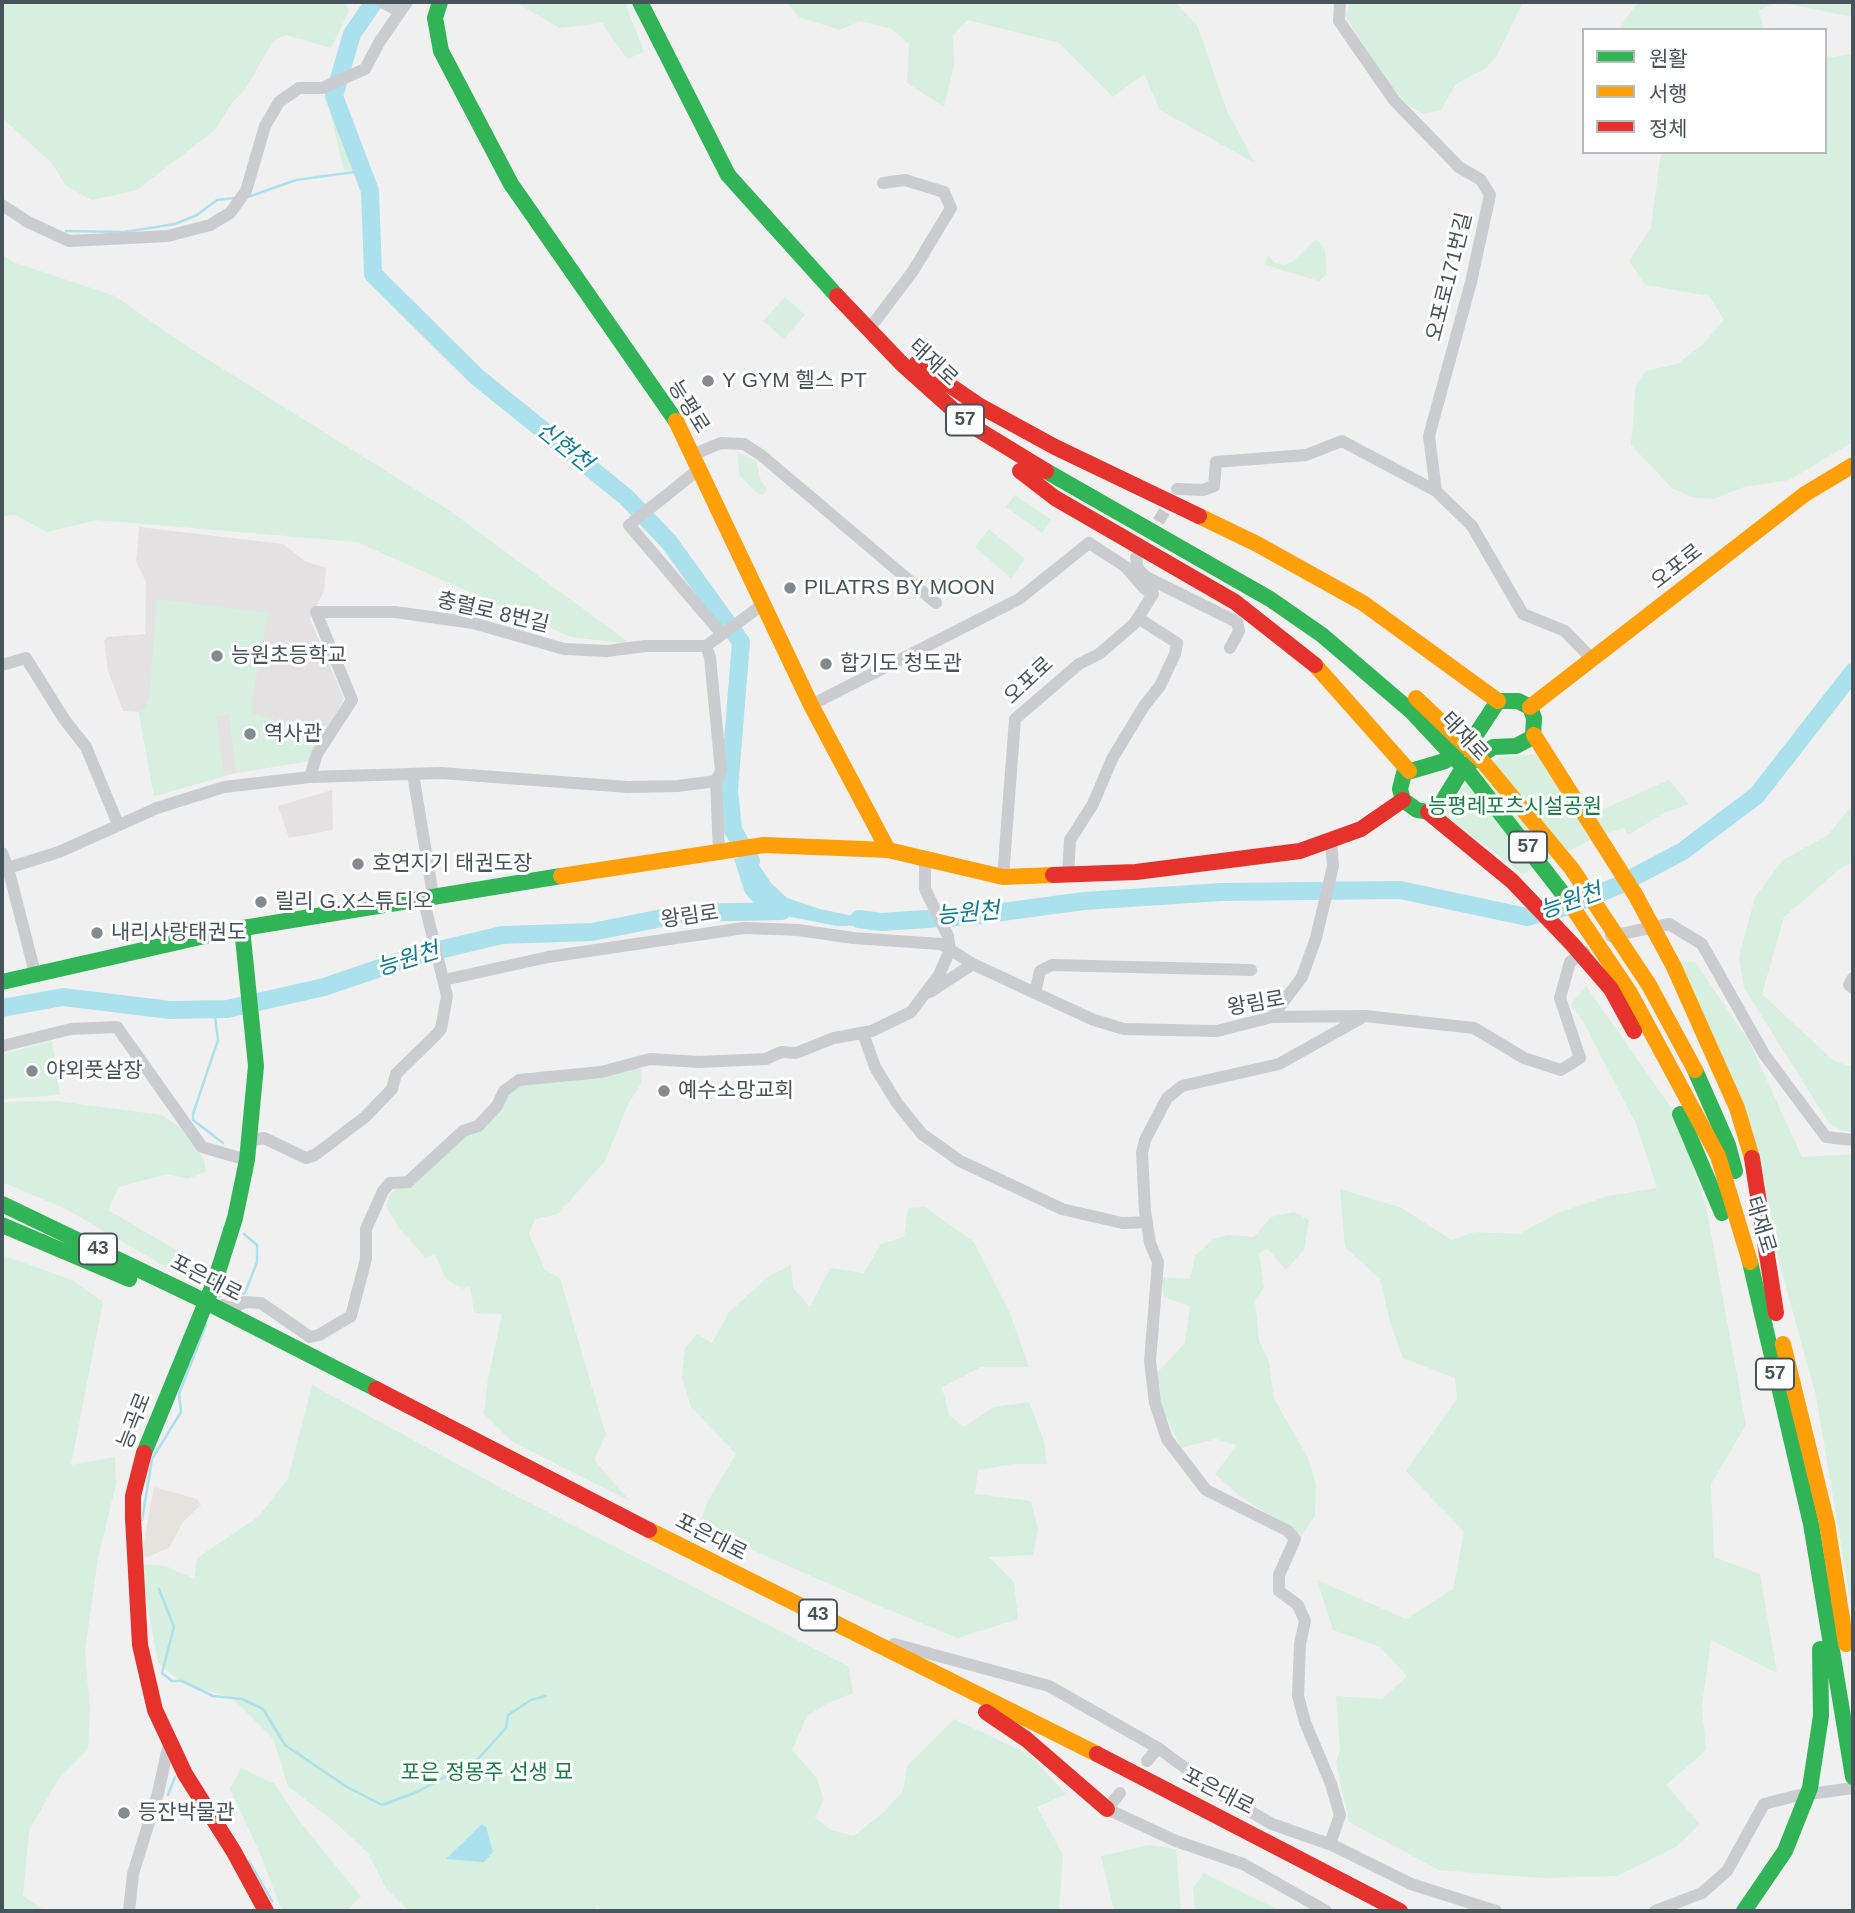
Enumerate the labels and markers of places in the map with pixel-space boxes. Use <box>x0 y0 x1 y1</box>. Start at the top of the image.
place label: Y GYM 헬스 PT <box>722 368 867 394</box>
marker: Y GYM 헬스 PT <box>700 373 716 389</box>
place label: PILATRS BY MOON <box>804 575 995 601</box>
marker: PILATRS BY MOON <box>782 580 798 596</box>
place label: 능원초등학교 <box>231 643 347 669</box>
marker: 능원초등학교 <box>209 648 225 664</box>
place label: 합기도 청도관 <box>840 651 962 677</box>
marker: 합기도 청도관 <box>818 656 834 672</box>
place label: 역사관 <box>264 721 322 747</box>
marker: 역사관 <box>242 726 258 742</box>
place label: 호연지기 태권도장 <box>372 851 532 877</box>
marker: 호연지기 태권도장 <box>350 856 366 872</box>
place label: 릴리 G.X스튜디오 <box>275 889 433 915</box>
marker: 릴리 G.X스튜디오 <box>253 894 269 910</box>
place label: 내리사랑태권도 <box>111 920 246 946</box>
marker: 내리사랑태권도 <box>89 925 105 941</box>
place label: 야외풋살장 <box>46 1058 143 1084</box>
marker: 야외풋살장 <box>24 1063 40 1079</box>
place label: 예수소망교회 <box>678 1078 794 1104</box>
marker: 예수소망교회 <box>656 1083 672 1099</box>
place label: 등잔박물관 <box>138 1800 235 1826</box>
marker: 등잔박물관 <box>116 1805 132 1821</box>

